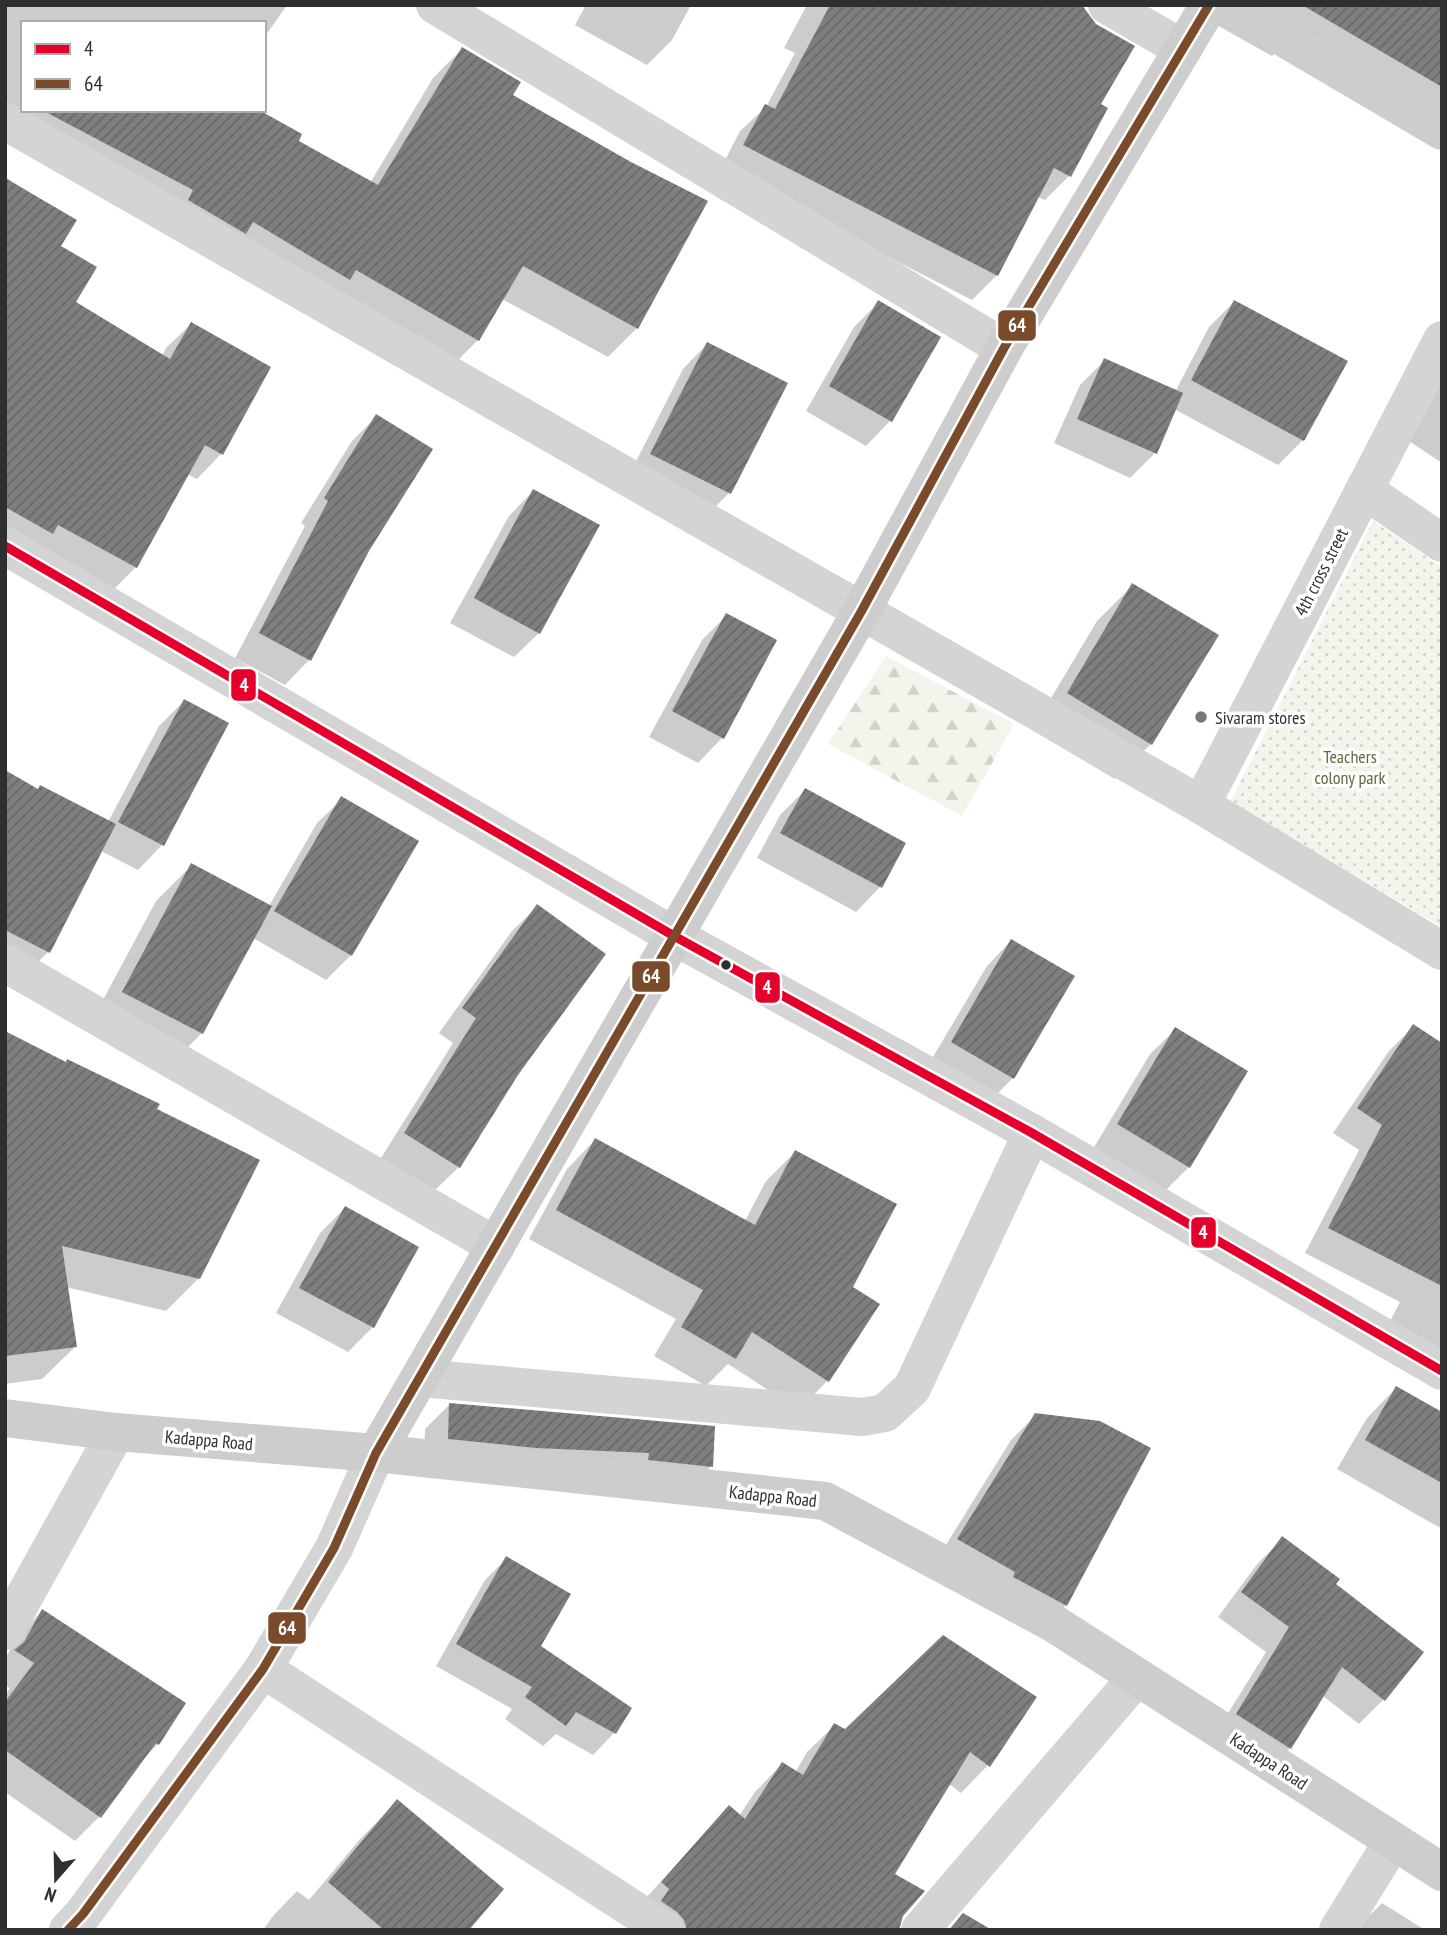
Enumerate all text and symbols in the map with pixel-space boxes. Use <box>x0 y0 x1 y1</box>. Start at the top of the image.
legend <box>21 21 266 112</box>
text: 4 <box>84 35 94 62</box>
text: 64 <box>84 70 103 97</box>
line badge: 64 <box>997 309 1037 342</box>
text: 64 <box>1008 313 1026 337</box>
street label: 4th cross street <box>1289 524 1353 620</box>
line badge: 4 <box>230 668 257 702</box>
text: 4 <box>239 673 249 697</box>
place label: Sivaram stores <box>1215 706 1306 729</box>
marker: Sivaram stores <box>1193 709 1209 725</box>
park label: Teachers colony park <box>1315 745 1385 789</box>
unlabelled marker <box>719 958 733 972</box>
line badge: 64 <box>631 960 671 993</box>
text: 64 <box>642 964 660 988</box>
line badge: 4 <box>754 971 781 1004</box>
text: 4 <box>762 975 772 999</box>
line badge: 4 <box>1190 1216 1217 1249</box>
text: 4 <box>1198 1220 1208 1244</box>
street label: Kadappa Road <box>164 1425 254 1455</box>
street label: Kadappa Road <box>728 1480 818 1512</box>
line badge: 64 <box>267 1611 307 1645</box>
text: 64 <box>278 1616 296 1640</box>
street label: Kadappa Road <box>1226 1727 1312 1795</box>
north arrow <box>21 1844 91 1914</box>
text: N <box>41 1882 59 1908</box>

